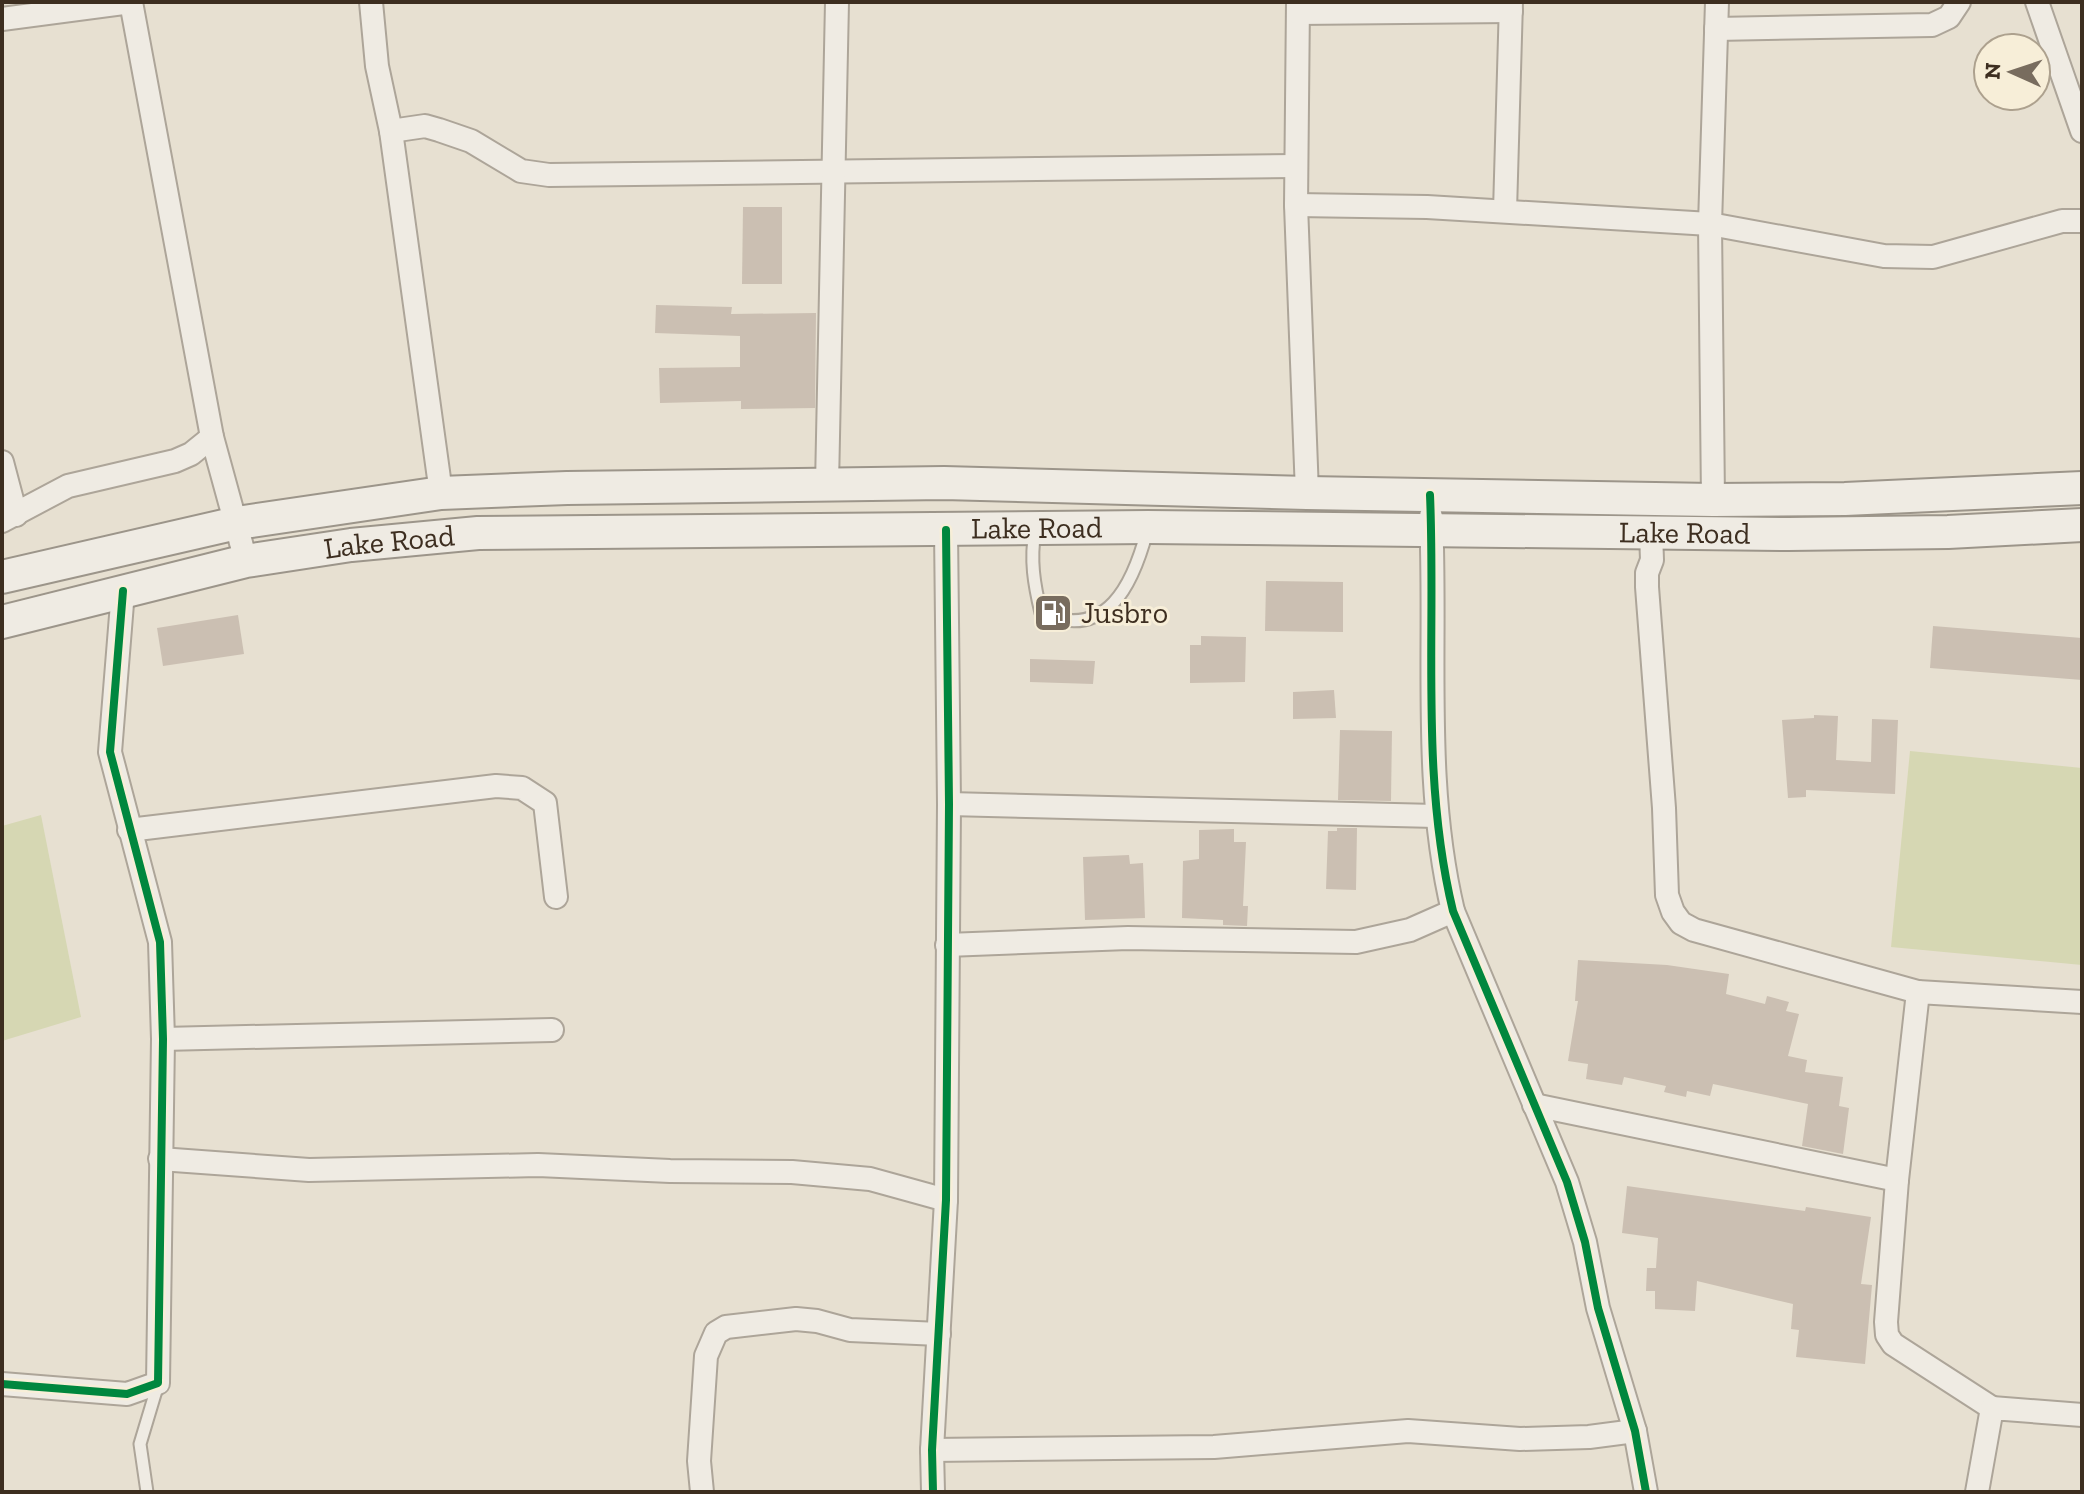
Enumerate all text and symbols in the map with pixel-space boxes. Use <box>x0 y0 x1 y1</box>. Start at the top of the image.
north arrow <box>1972 32 2052 112</box>
text: N <box>1979 62 2006 80</box>
street label: Lake Road <box>971 509 1103 547</box>
street label: Lake Road <box>1619 514 1751 552</box>
street label: Lake Road <box>321 517 457 567</box>
fuel station icon: Jusbro <box>1032 592 1074 634</box>
place label: Jusbro <box>1081 595 1168 631</box>

